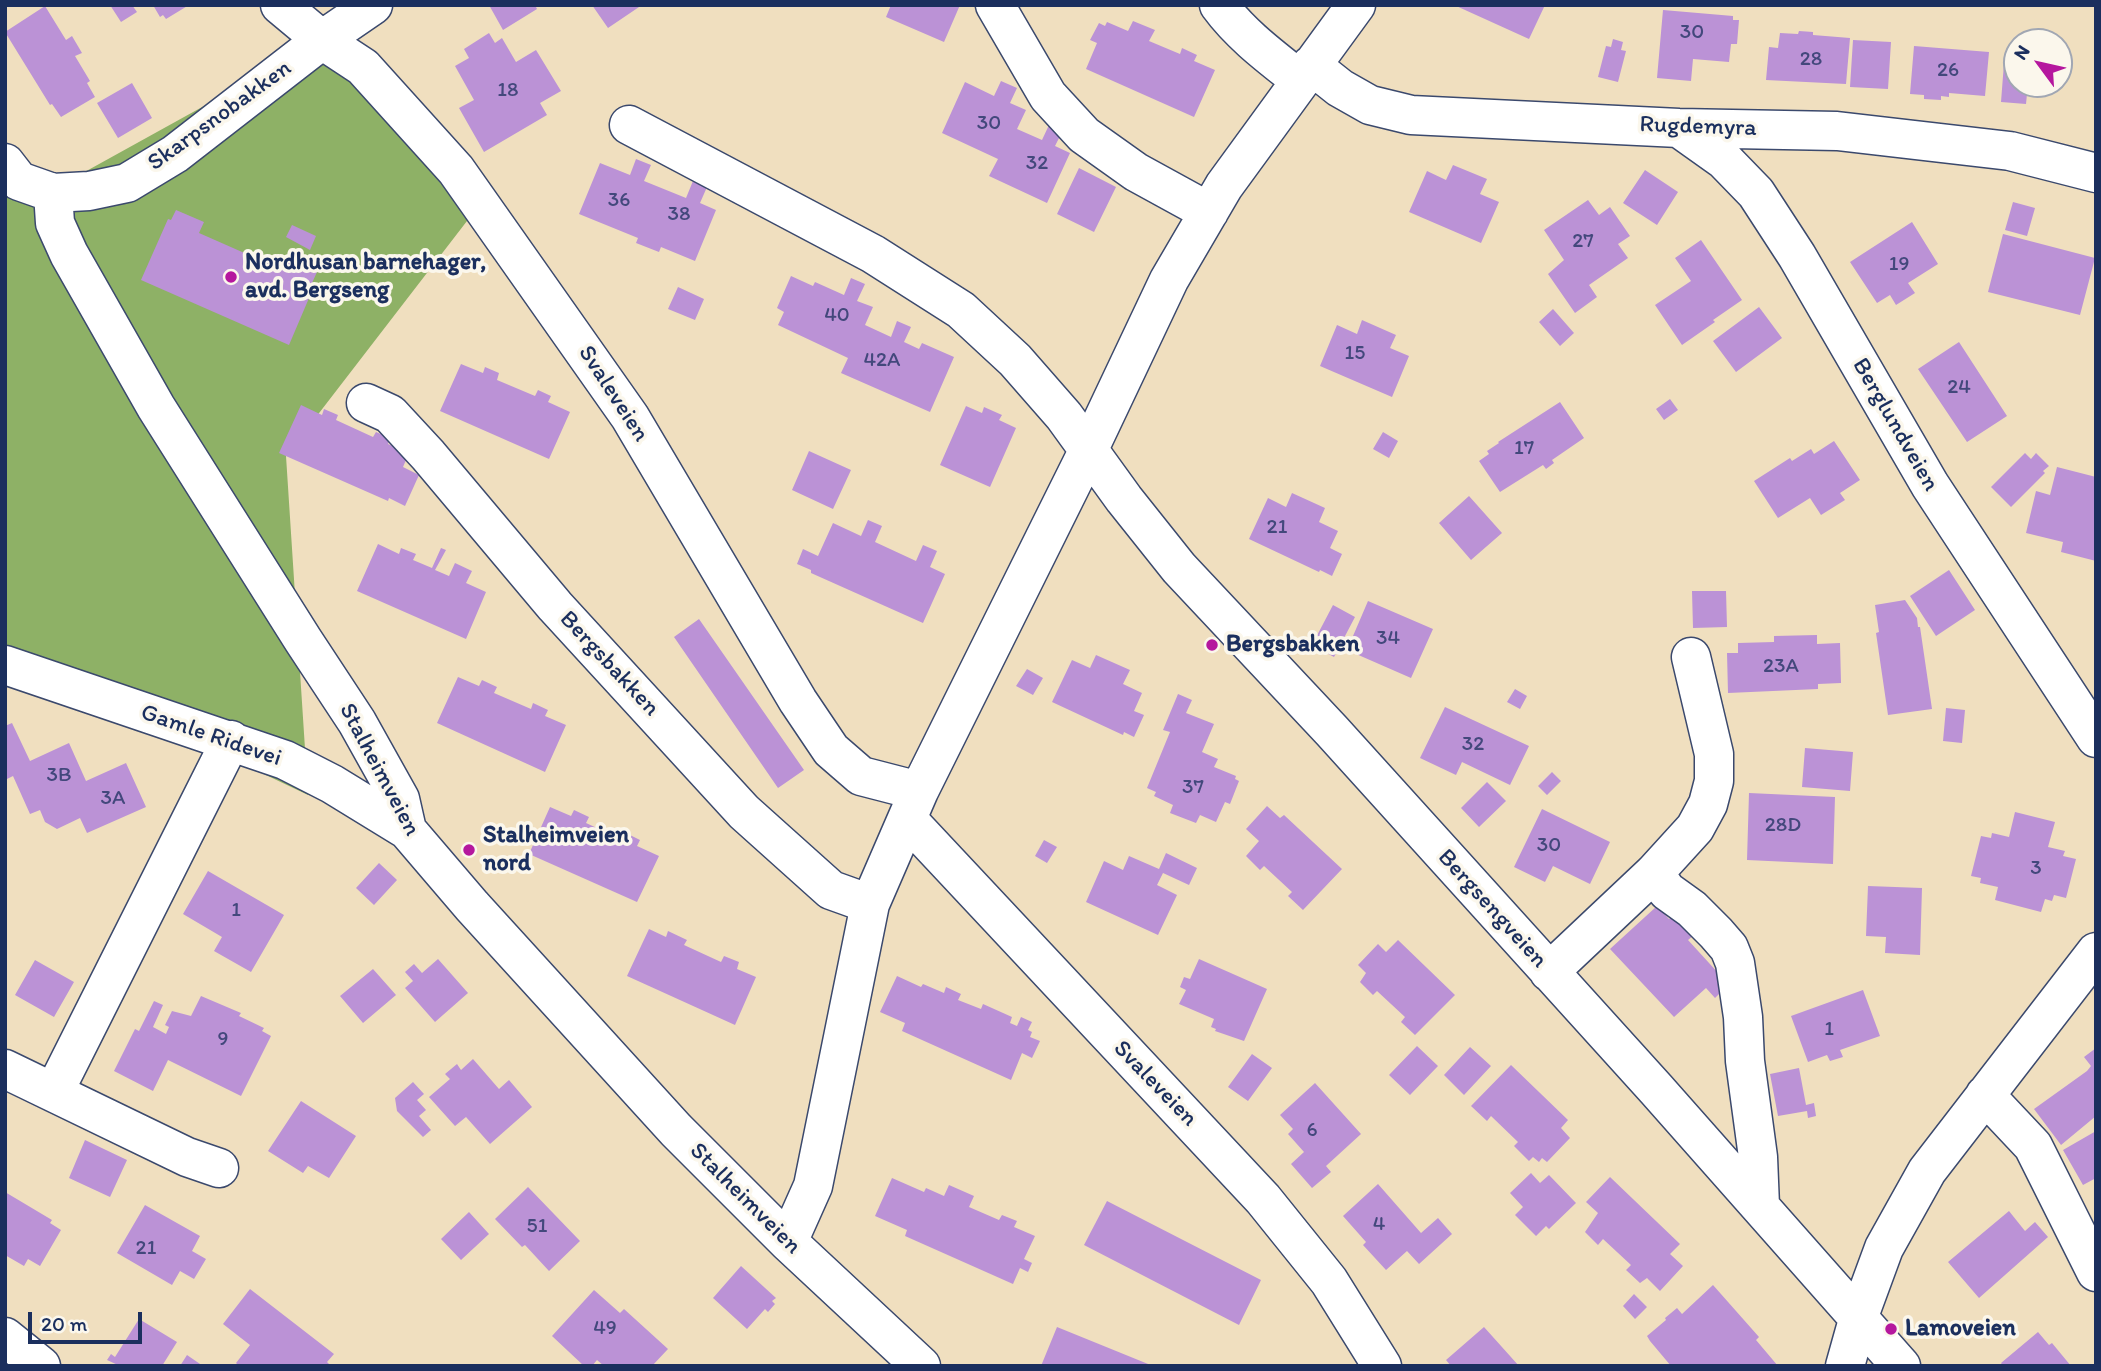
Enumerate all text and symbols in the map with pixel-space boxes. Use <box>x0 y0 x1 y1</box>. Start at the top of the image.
house number: 30 <box>1680 20 1704 46</box>
north arrow <box>2003 28 2073 98</box>
text: N <box>2009 41 2035 64</box>
house number: 28 <box>1800 47 1822 73</box>
street label: Skarpsnobakken <box>143 54 297 178</box>
house number: 26 <box>1937 58 1959 84</box>
house number: 18 <box>497 78 519 104</box>
house number: 30 <box>977 111 1001 137</box>
street label: Rugdemyra <box>1639 111 1757 143</box>
house number: 32 <box>1026 151 1048 177</box>
house number: 36 <box>608 188 630 214</box>
house number: 38 <box>668 202 690 228</box>
house number: 27 <box>1572 229 1594 255</box>
place label: Nordhusan barnehager, avd. Bergseng <box>245 249 486 305</box>
house number: 19 <box>1889 252 1909 278</box>
marker: Nordhusan barnehager, avd. Bergseng <box>223 269 239 285</box>
house number: 40 <box>824 303 850 329</box>
street label: Svaleveien <box>571 340 655 448</box>
house number: 15 <box>1345 341 1365 367</box>
house number: 42A <box>863 348 901 374</box>
street label: Berglundveien <box>1845 353 1945 497</box>
house number: 24 <box>1947 375 1971 401</box>
house number: 17 <box>1514 436 1534 462</box>
house number: 21 <box>1267 515 1287 541</box>
street label: Bergsbakken <box>553 605 665 723</box>
house number: 34 <box>1376 626 1400 652</box>
place label: Bergsbakken <box>1226 631 1360 659</box>
marker: Bergsbakken <box>1204 637 1220 653</box>
house number: 23A <box>1763 654 1799 680</box>
street label: Gamle Ridevei <box>137 698 285 774</box>
street label: Stalheimveien <box>332 699 426 841</box>
house number: 32 <box>1462 732 1484 758</box>
house number: 3B <box>46 763 72 789</box>
house number: 37 <box>1182 775 1204 801</box>
house number: 3A <box>101 786 125 812</box>
house number: 28D <box>1765 813 1801 839</box>
place label: Stalheimveien nord <box>483 822 629 878</box>
house number: 30 <box>1537 833 1561 859</box>
marker: Stalheimveien nord <box>461 842 477 858</box>
street label: Bergsengveien <box>1431 843 1553 975</box>
house number: 3 <box>2030 856 2042 882</box>
house number: 1 <box>231 898 241 924</box>
house number: 1 <box>1824 1017 1834 1043</box>
house number: 9 <box>218 1027 228 1053</box>
street label: Svaleveien <box>1107 1035 1203 1133</box>
house number: 6 <box>1306 1118 1318 1144</box>
street label: Stalheimveien <box>683 1137 807 1261</box>
house number: 4 <box>1373 1212 1385 1238</box>
house number: 51 <box>527 1214 547 1240</box>
house number: 21 <box>136 1236 156 1262</box>
scale bar <box>32 1298 145 1342</box>
text: 20 m <box>41 1311 87 1336</box>
place label: Lamoveien <box>1905 1315 2016 1343</box>
house number: 49 <box>593 1316 617 1342</box>
marker: Lamoveien <box>1883 1321 1899 1337</box>

